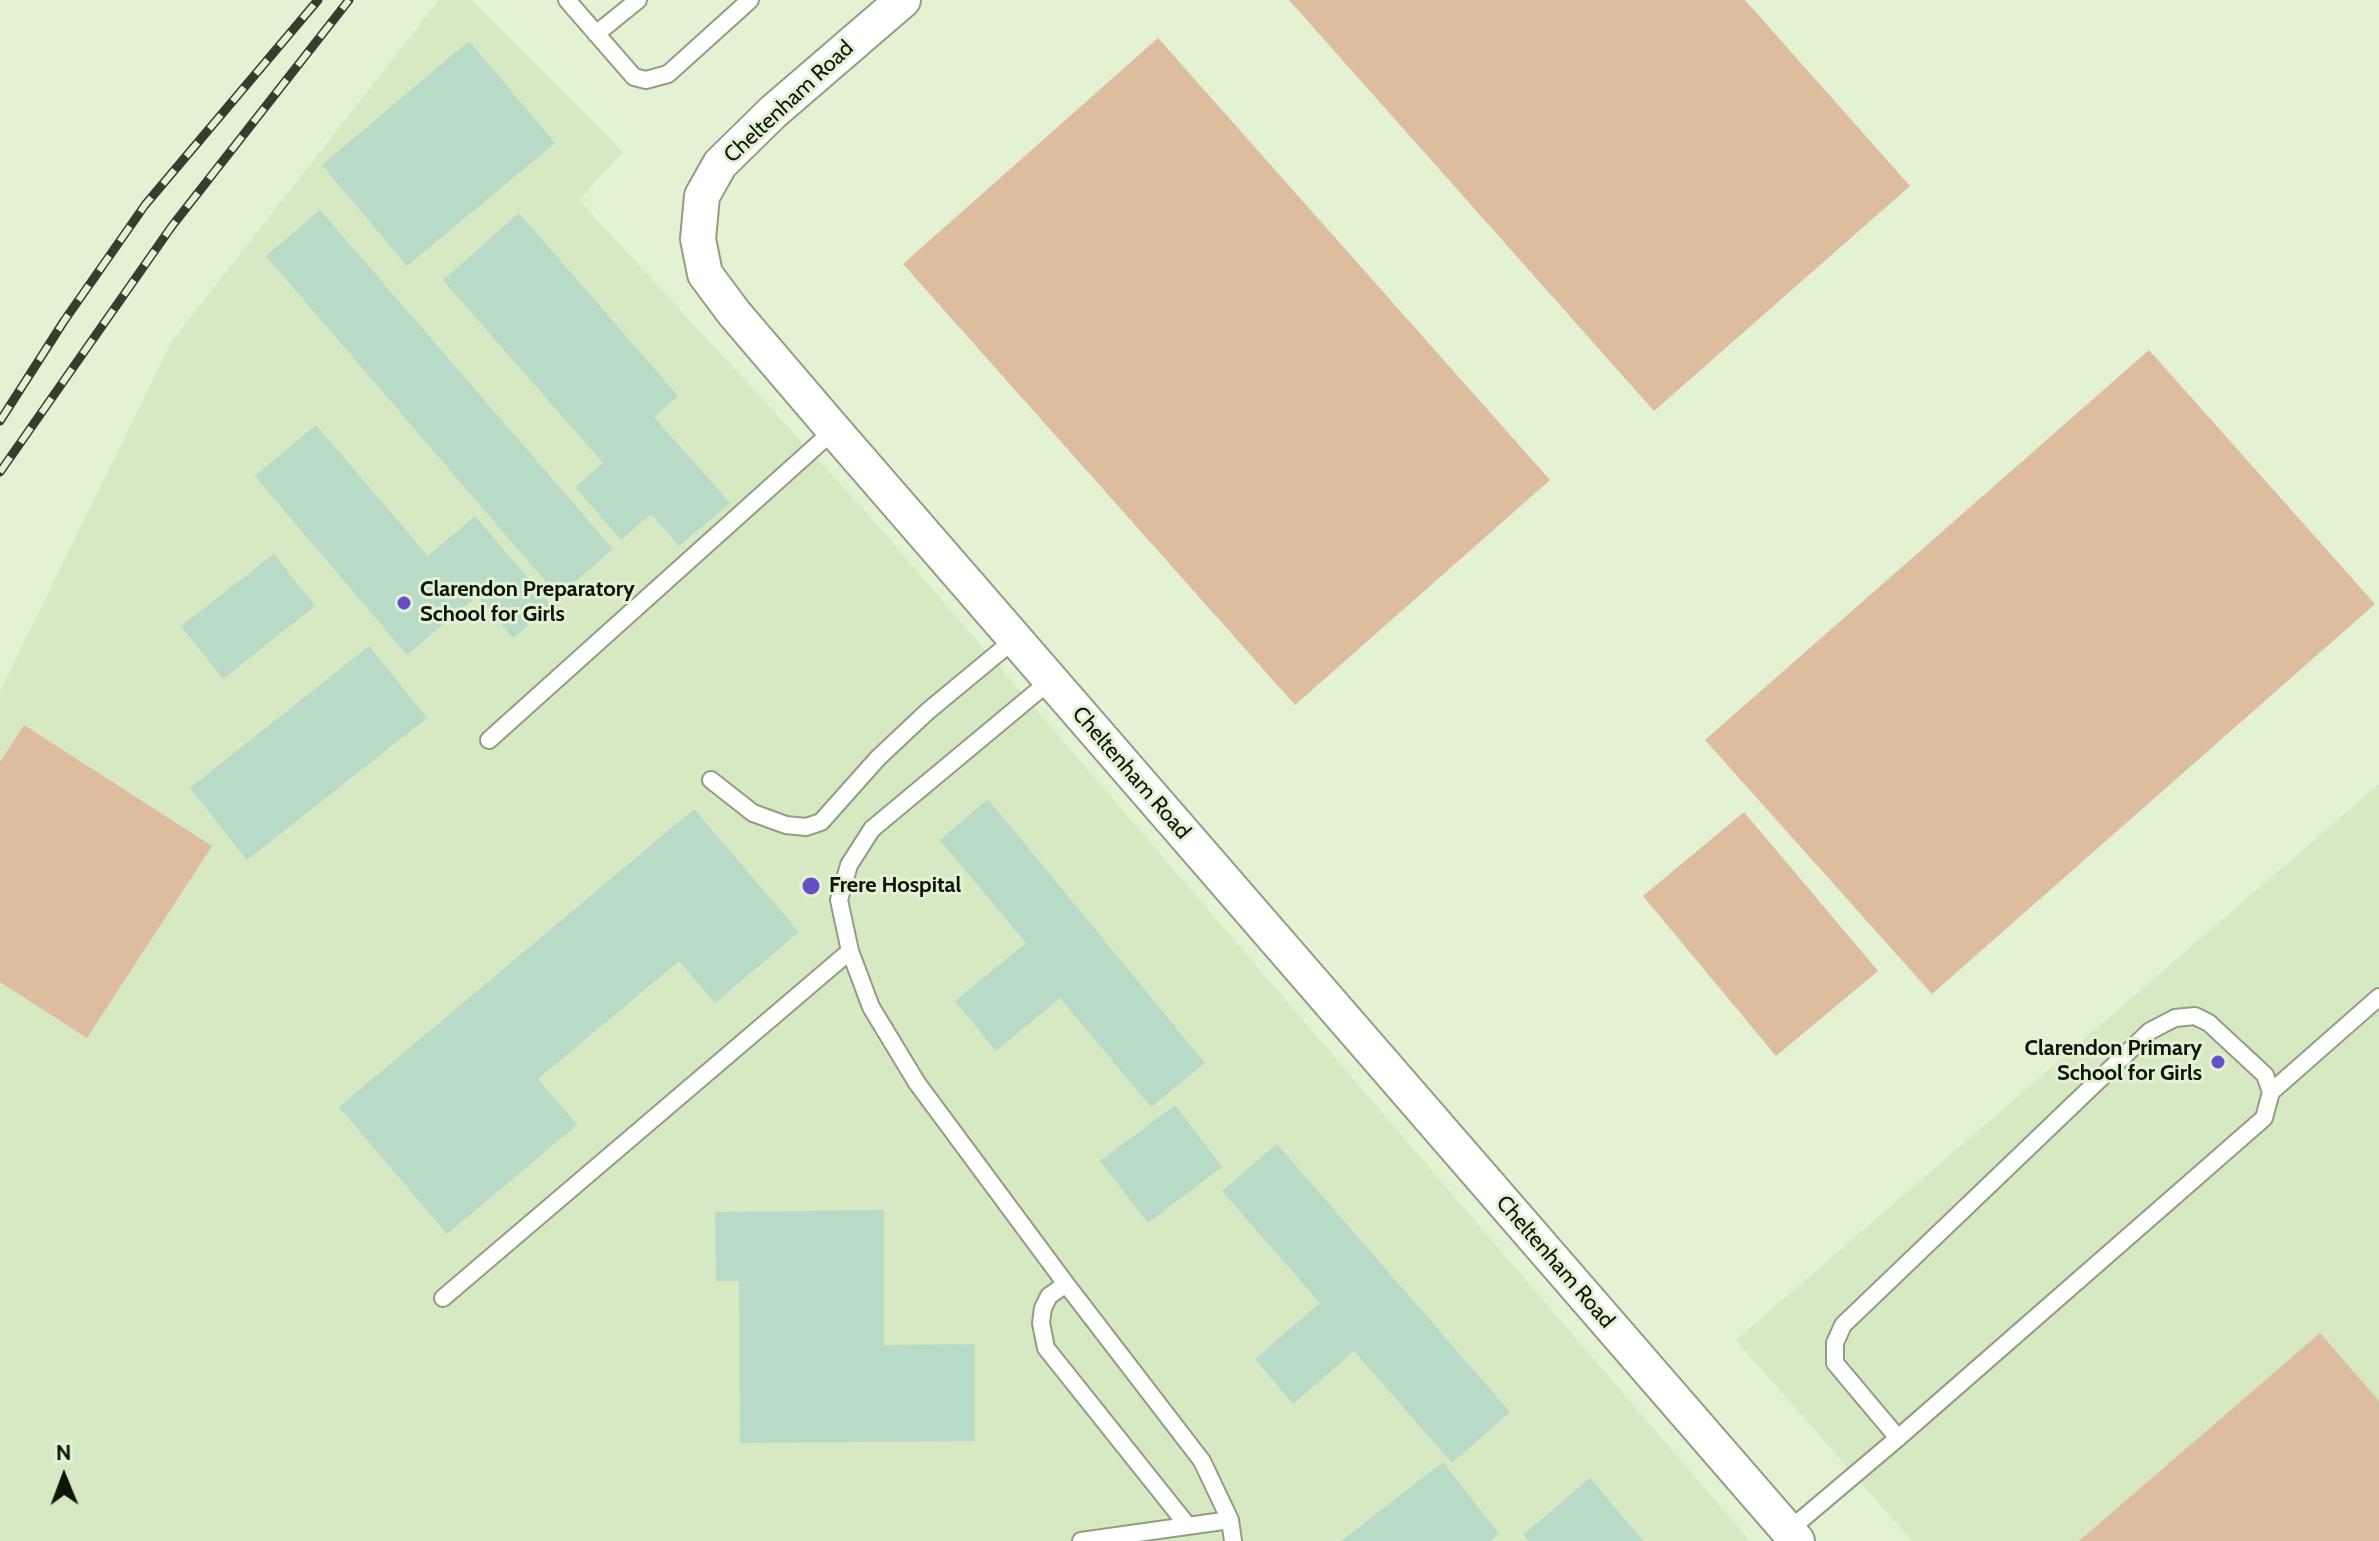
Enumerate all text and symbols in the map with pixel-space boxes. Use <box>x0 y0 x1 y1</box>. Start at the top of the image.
street label: Cheltenham Road <box>719 35 859 169</box>
place label: Clarendon Preparatory School for Girls <box>420 577 635 628</box>
marker: Clarendon Preparatory School for Girls <box>395 594 413 612</box>
street label: Cheltenham Road <box>1066 701 1196 845</box>
place label: Frere Hospital <box>829 873 961 899</box>
marker: Frere Hospital <box>800 875 822 897</box>
place label: Clarendon Primary School for Girls <box>2025 1036 2202 1088</box>
marker: Clarendon Primary School for Girls <box>2209 1053 2227 1071</box>
street label: Cheltenham Road <box>1490 1190 1620 1334</box>
north arrow <box>24 1437 104 1517</box>
text: N <box>56 1439 72 1466</box>

